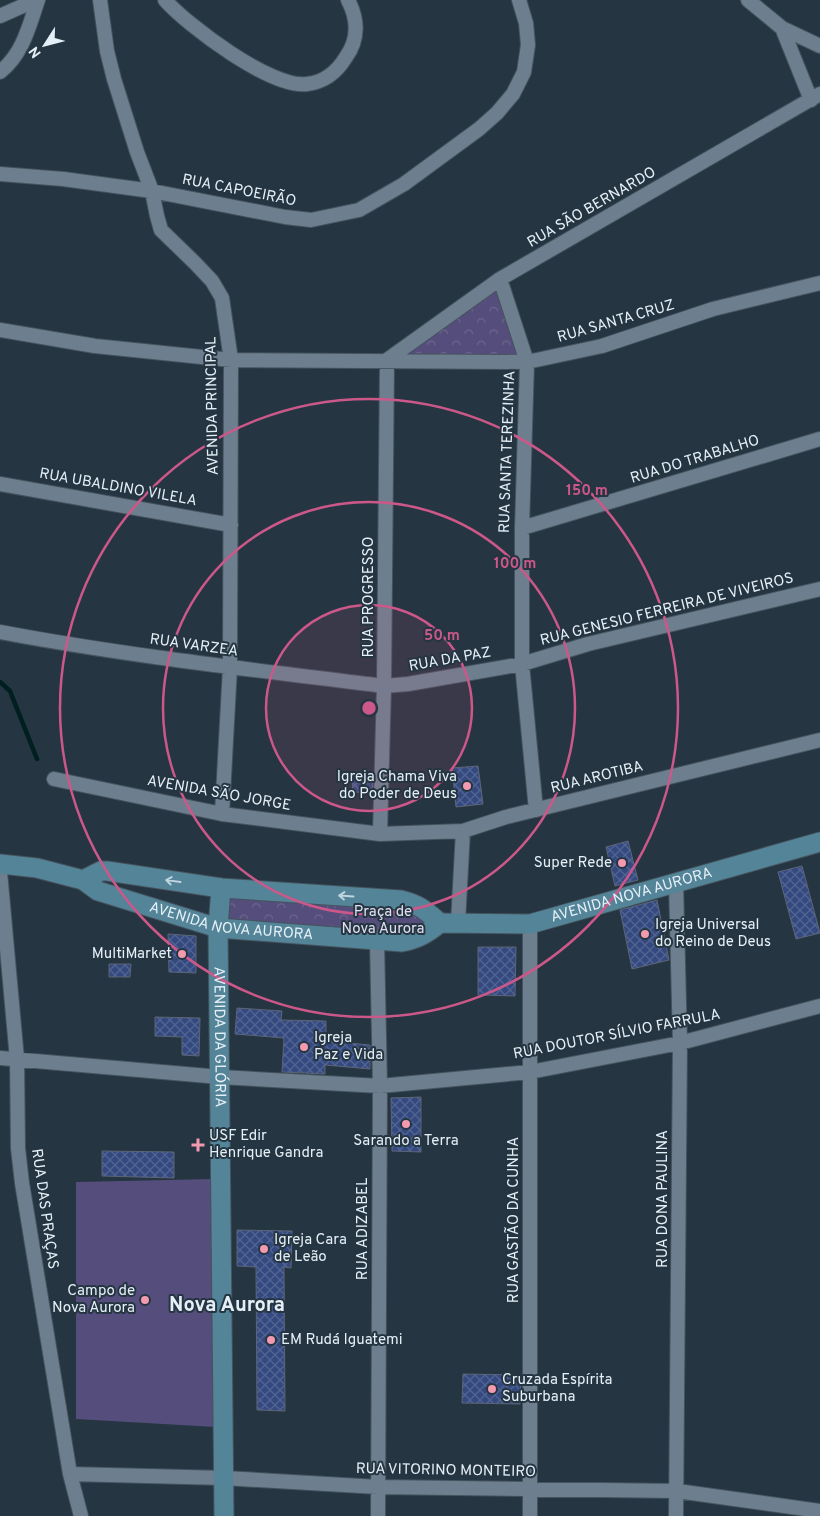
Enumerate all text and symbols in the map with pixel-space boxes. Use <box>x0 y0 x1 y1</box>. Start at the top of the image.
north arrow <box>20 20 70 70</box>
text: N <box>26 43 46 61</box>
street label: RUA SÃO BERNARDO <box>524 163 660 253</box>
street label: RUA CAPOEIRÃO <box>180 170 298 211</box>
street label: RUA SANTA CRUZ <box>555 296 677 348</box>
street label: AVENIDA PRINCIPAL <box>202 336 224 476</box>
street label: RUA SANTA TEREZINHA <box>496 370 520 534</box>
street label: RUA DO TRABALHO <box>628 431 762 489</box>
street label: RUA UBALDINO VILELA <box>38 465 198 511</box>
text: 150 m <box>566 482 608 501</box>
street label: RUA PROGRESSO <box>360 536 379 658</box>
text: 100 m <box>494 555 536 574</box>
street label: RUA GENESIO FERREIRA DE VIVEIROS <box>538 569 796 651</box>
text: 50 m <box>424 627 460 646</box>
street label: RUA VARZEA <box>149 630 239 662</box>
street label: RUA DA PAZ <box>407 643 493 677</box>
centre of rings <box>360 699 378 717</box>
street label: RUA AROTIBA <box>549 757 645 799</box>
place label: Igreja Chama Viva do Poder de Deus <box>337 768 457 804</box>
street label: AVENIDA SÃO JORGE <box>146 771 293 816</box>
marker: Igreja Chama Viva do Poder de Deus <box>461 780 473 792</box>
place label: Super Rede <box>534 854 612 873</box>
marker: Super Rede <box>616 857 628 869</box>
street label: AVENIDA NOVA AURORA <box>549 863 714 927</box>
one-way arrow <box>165 876 181 886</box>
one-way arrow <box>338 892 354 901</box>
street label: AVENIDA NOVA AURORA <box>147 898 314 945</box>
park label: Praça de Nova Aurora <box>342 903 424 939</box>
place label: Igreja Universal do Reino de Deus <box>655 916 771 952</box>
marker: Igreja Universal do Reino de Deus <box>639 928 651 940</box>
place label: MultiMarket <box>92 945 172 964</box>
marker: MultiMarket <box>176 948 188 960</box>
street label: AVENIDA DA GLÓRIA <box>209 966 231 1107</box>
street label: RUA DOUTOR SÍLVIO FARRULA <box>512 1005 722 1064</box>
place label: Igreja Paz e Vida <box>314 1029 383 1065</box>
marker: Igreja Paz e Vida <box>298 1041 310 1053</box>
marker: Sarando a Terra <box>400 1118 412 1130</box>
place label: USF Edir Henrique Gandra <box>209 1127 323 1163</box>
street label: RUA DONA PAULINA <box>654 1130 673 1268</box>
place label: Sarando a Terra <box>353 1132 459 1151</box>
street label: RUA GASTÃO DA CUNHA <box>504 1137 524 1303</box>
marker: USF Edir Henrique Gandra <box>191 1138 205 1152</box>
street label: RUA DAS PRAÇAS <box>26 1148 62 1270</box>
street label: RUA ADIZABEL <box>354 1178 373 1280</box>
place label: Igreja Cara de Leão <box>274 1231 347 1267</box>
marker: Igreja Cara de Leão <box>258 1243 270 1255</box>
place label: Campo de Nova Aurora <box>52 1282 135 1318</box>
district label: Nova Aurora <box>169 1293 285 1319</box>
marker: Campo de Nova Aurora <box>139 1294 151 1306</box>
place label: EM Rudá Iguatemi <box>281 1331 403 1350</box>
marker: EM Rudá Iguatemi <box>265 1334 277 1346</box>
place label: Cruzada Espírita Suburbana <box>502 1371 612 1407</box>
marker: Cruzada Espírita Suburbana <box>486 1383 498 1395</box>
street label: RUA VITORINO MONTEIRO <box>356 1460 536 1482</box>

